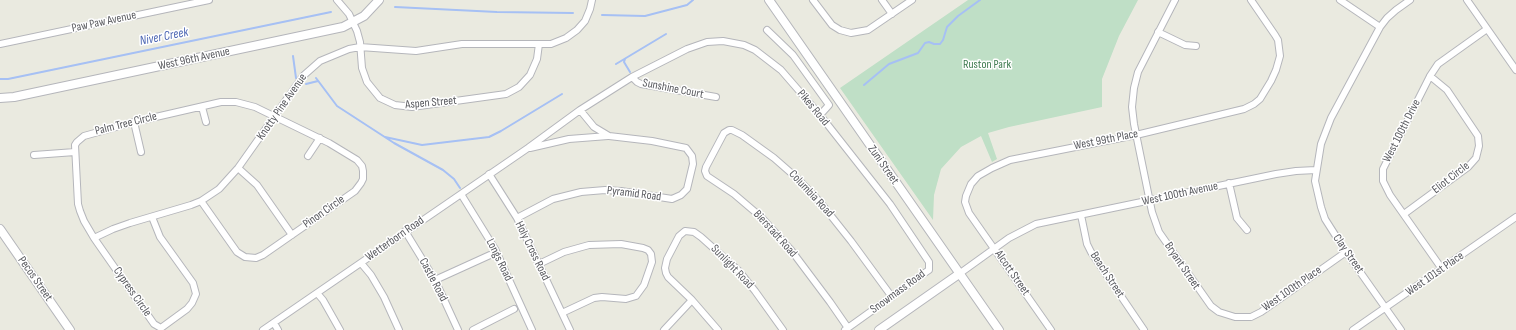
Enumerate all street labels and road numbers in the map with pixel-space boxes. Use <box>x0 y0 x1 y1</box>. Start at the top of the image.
street label: Paw Paw Avenue <box>70 8 138 36</box>
street label: West 96th Avenue <box>157 44 231 74</box>
street label: Knotty Pine Avenue <box>254 71 310 143</box>
street label: Sunshine Court <box>641 76 705 102</box>
street label: Pikes Road <box>794 87 832 129</box>
street label: Aspen Street <box>405 94 457 112</box>
street label: West 100th Drive <box>1380 97 1424 165</box>
street label: Palm Tree Circle <box>94 109 158 139</box>
street label: West 99th Place <box>1073 127 1139 153</box>
street label: Zuni Street <box>864 143 902 187</box>
street label: Eliot Circle <box>1429 159 1473 197</box>
street label: Columbia Road <box>785 167 837 221</box>
street label: West 100th Avenue <box>1141 179 1219 209</box>
street label: Pyramid Road <box>606 184 662 204</box>
street label: Pinon Circle <box>300 192 348 232</box>
street label: Bierstadt Road <box>750 207 800 261</box>
street label: Wetterborn Road <box>363 214 427 264</box>
street label: Holy Cross Road <box>511 219 553 283</box>
street label: Clay Street <box>1329 232 1367 276</box>
street label: Longs Road <box>483 236 515 284</box>
street label: Bryant Street <box>1161 240 1203 292</box>
street label: Sunlight Road <box>708 242 756 292</box>
street label: Alcott Street <box>991 248 1033 298</box>
street label: Beach Street <box>1087 249 1127 301</box>
street label: West 101st Place <box>1403 249 1467 299</box>
street label: Pecos Street <box>14 254 56 304</box>
street label: Castle Road <box>416 256 450 304</box>
street label: West 100th Place <box>1259 263 1325 315</box>
street label: Cypress Circle <box>110 265 154 319</box>
street label: Snowmass Road <box>868 267 928 317</box>

